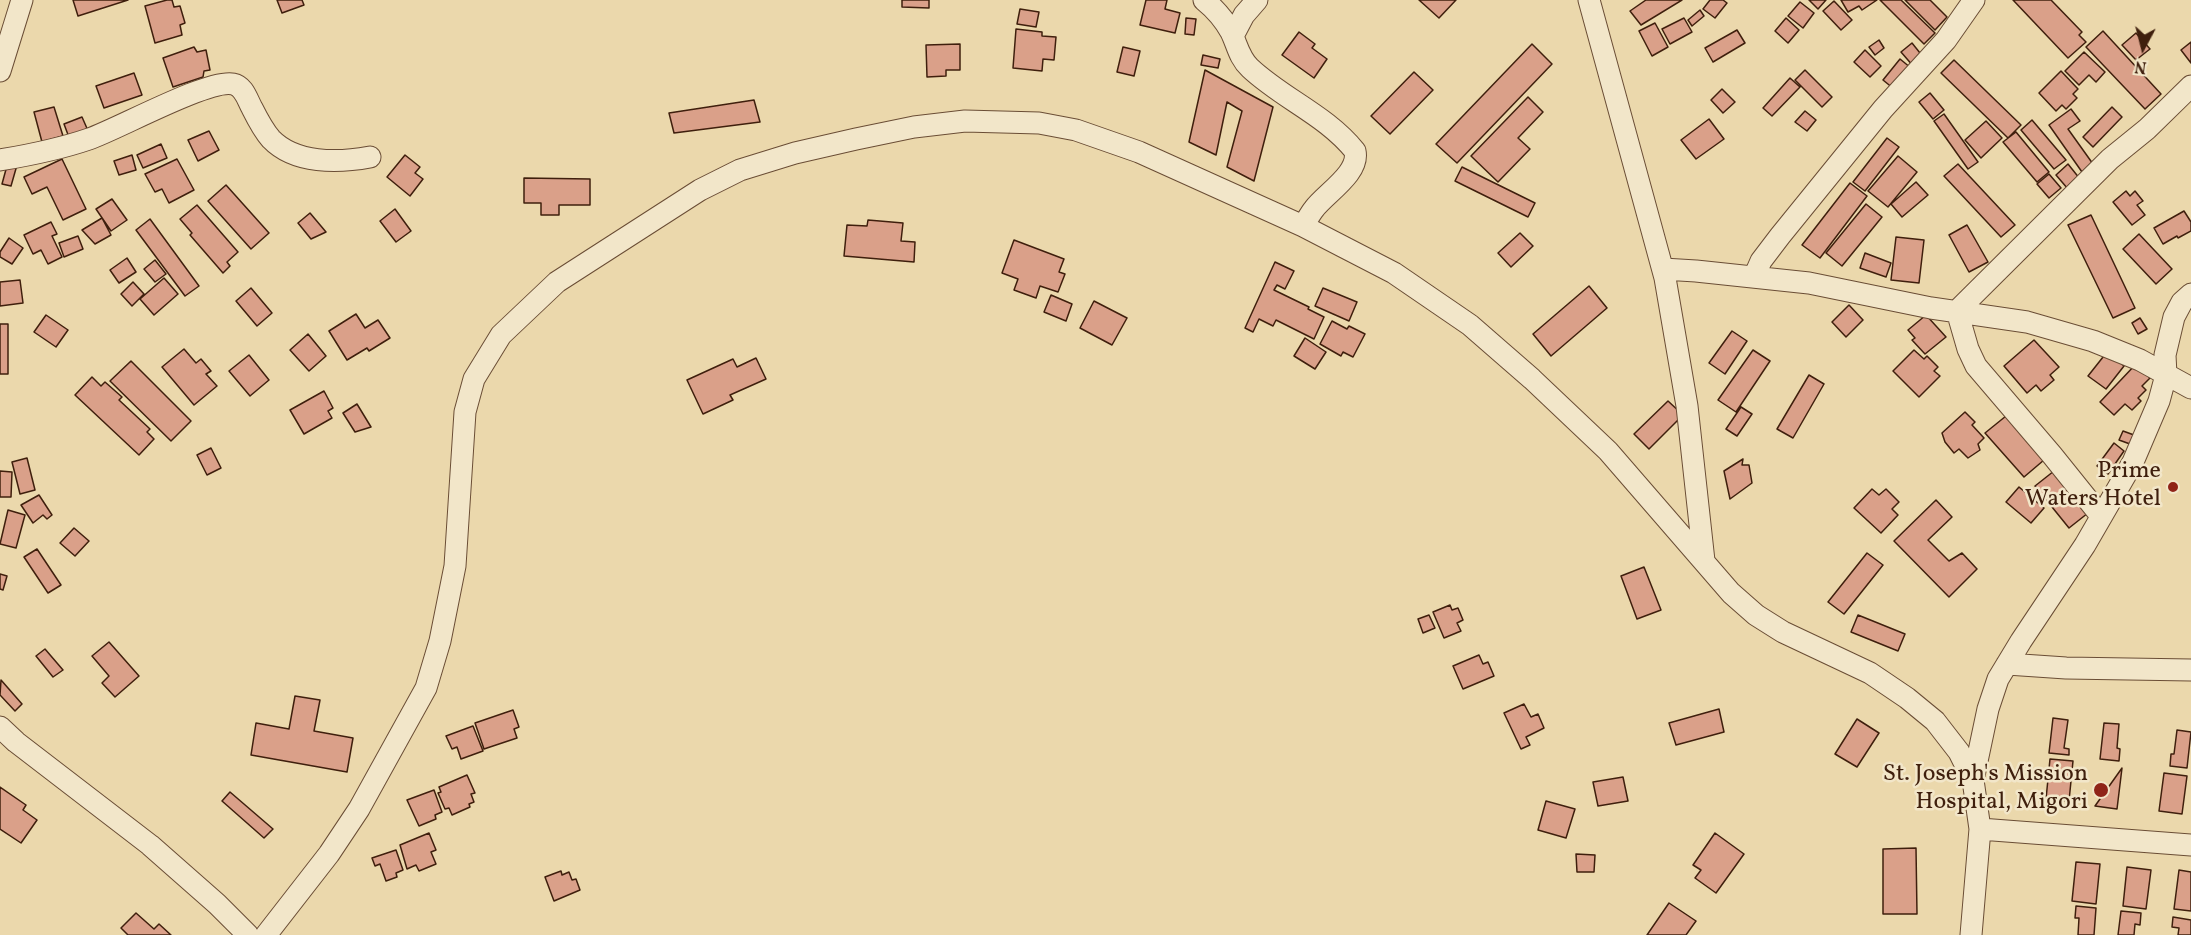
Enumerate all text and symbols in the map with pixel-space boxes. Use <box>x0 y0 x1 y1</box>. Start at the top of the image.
north arrow <box>2113 18 2173 78</box>
text: N <box>2134 54 2148 77</box>
place label: Prime Waters Hotel <box>2025 459 2161 515</box>
marker: Prime Waters Hotel <box>2166 480 2180 494</box>
place label: St. Joseph's Mission Hospital, Migori <box>1883 762 2088 818</box>
marker: St. Joseph's Mission Hospital, Migori <box>2092 781 2110 799</box>

